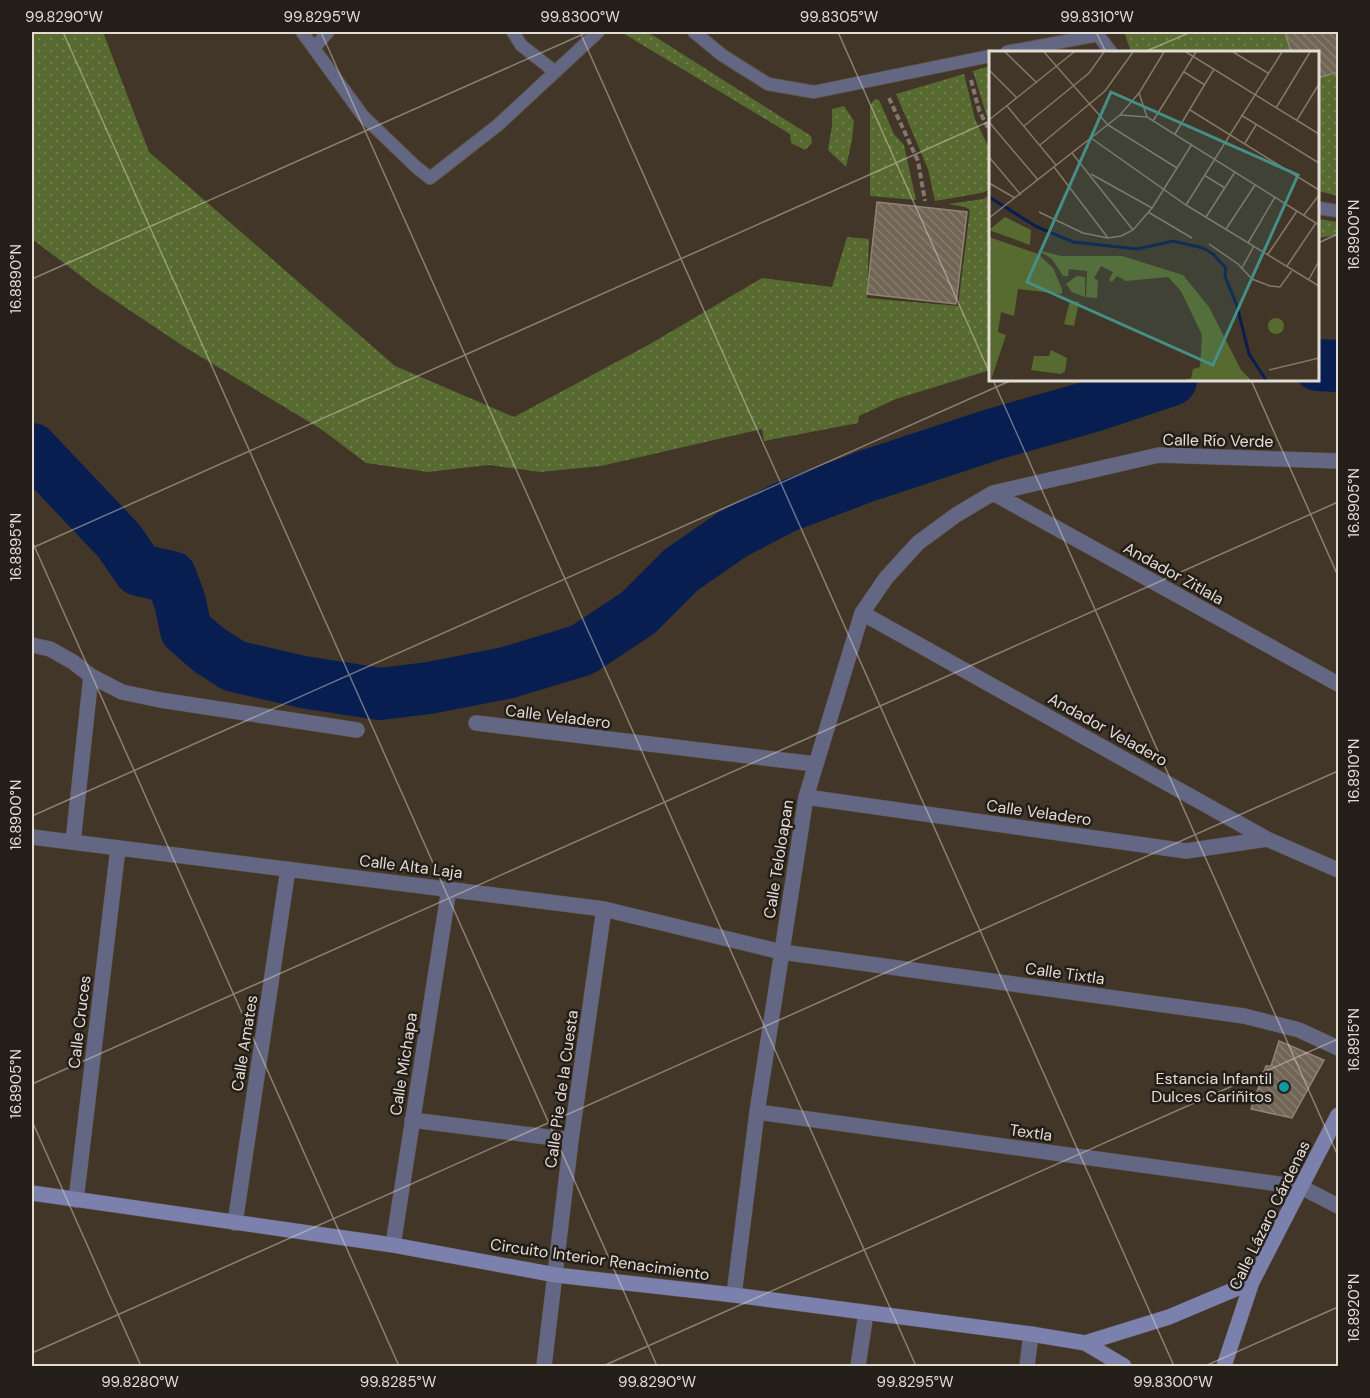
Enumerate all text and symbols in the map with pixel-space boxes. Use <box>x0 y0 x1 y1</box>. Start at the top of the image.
text: 99.8290°W <box>25 7 104 27</box>
text: 99.8295°W <box>284 7 361 27</box>
text: 99.8300°W <box>540 7 620 27</box>
text: 99.8305°W <box>800 7 879 27</box>
text: 99.8310°W <box>1060 7 1134 27</box>
inset map <box>989 51 1319 381</box>
text: 16.8900°N <box>1344 200 1364 270</box>
text: 16.8890°N <box>6 244 26 314</box>
street label: Calle Río Verde <box>1162 429 1274 452</box>
text: 16.8905°N <box>1344 468 1364 538</box>
text: 16.8895°N <box>6 513 26 581</box>
street label: Andador Zitlala <box>1120 537 1228 610</box>
street label: Andador Veladero <box>1044 688 1171 771</box>
street label: Calle Veladero <box>504 700 612 733</box>
text: 16.8910°N <box>1344 739 1364 803</box>
text: 16.8900°N <box>6 780 26 850</box>
street label: Calle Veladero <box>985 795 1093 830</box>
street label: Calle Teloloapan <box>759 798 798 920</box>
street label: Calle Alta Laja <box>358 850 464 883</box>
street label: Calle Tixtla <box>1024 958 1106 989</box>
street label: Calle Cruces <box>63 974 96 1070</box>
street label: Calle Amates <box>227 993 262 1093</box>
text: 16.8915°N <box>1344 1008 1364 1072</box>
street label: Calle Pie de la Cuesta <box>540 1009 583 1169</box>
street label: Calle Michapa <box>385 1011 422 1117</box>
text: 16.8905°N <box>6 1049 26 1119</box>
place label: Estancia Infantil Dulces Cariñitos <box>1151 1068 1272 1107</box>
marker: Estancia Infantil Dulces Cariñitos <box>1277 1080 1291 1094</box>
street label: Textla <box>1008 1119 1054 1146</box>
street label: Calle Lázaro Cárdenas <box>1224 1137 1315 1294</box>
street label: Circuito Interior Renacimiento <box>489 1234 711 1285</box>
text: 16.8920°N <box>1344 1274 1364 1342</box>
text: 99.8280°W <box>101 1372 179 1392</box>
text: 99.8285°W <box>360 1372 437 1392</box>
text: 99.8290°W <box>618 1372 697 1392</box>
text: 99.8295°W <box>877 1372 954 1392</box>
text: 99.8300°W <box>1133 1372 1213 1392</box>

